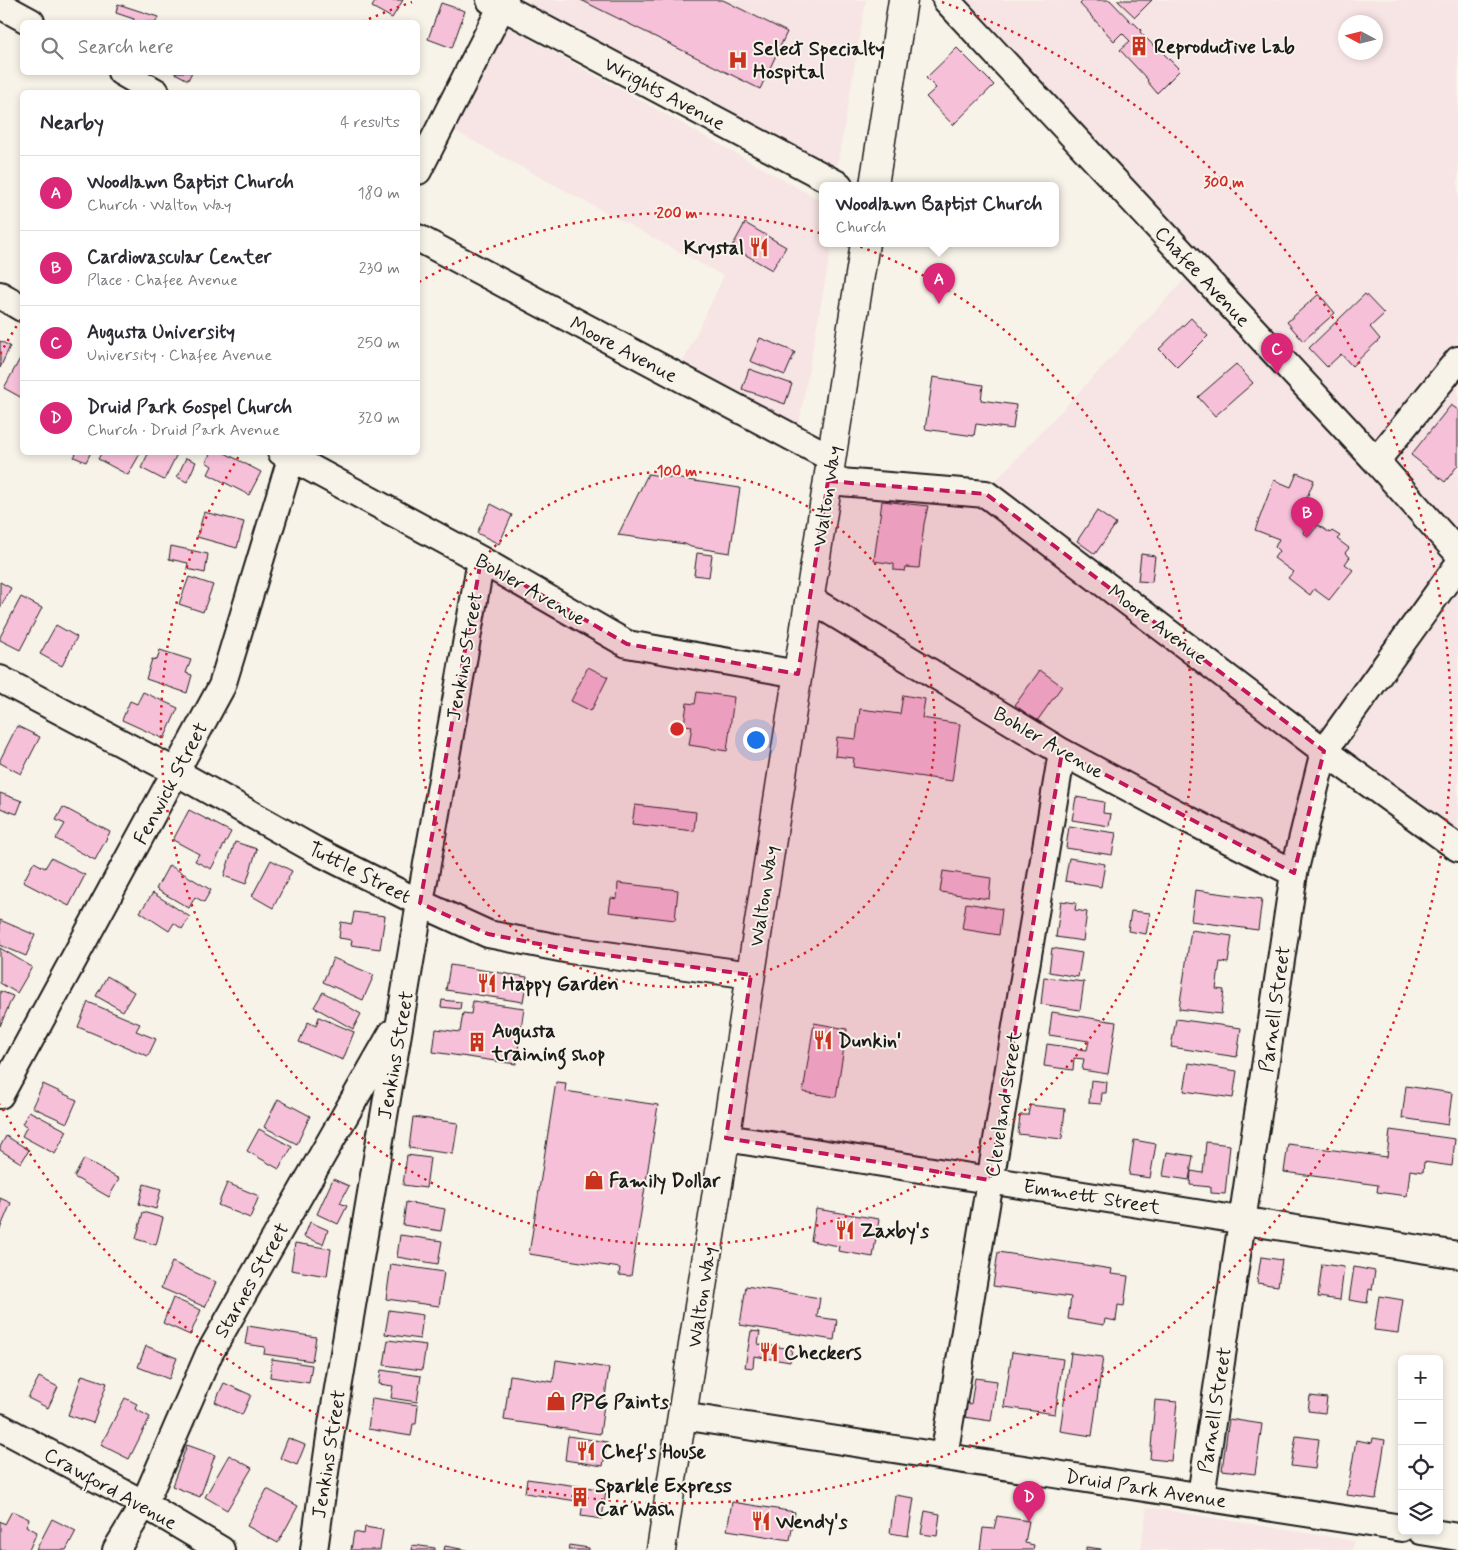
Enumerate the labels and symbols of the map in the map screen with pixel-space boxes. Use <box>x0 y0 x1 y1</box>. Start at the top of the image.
north arrow <box>1338 15 1383 60</box>
place label: Reproductive Lab <box>1154 34 1295 61</box>
building icon: Reproductive Lab <box>1128 35 1150 57</box>
place label: Select Specialty Hospital <box>753 36 885 86</box>
hospital icon: Select Specialty Hospital <box>727 49 749 71</box>
street label: Wrights Avenue <box>599 51 730 139</box>
text: 300 m <box>1204 173 1244 193</box>
text: 200 m <box>657 204 698 224</box>
street label: Chafee Avenue <box>1148 221 1256 334</box>
place label: Krystal <box>684 235 744 262</box>
restaurant icon: Krystal <box>748 236 770 258</box>
pin: A <box>923 263 955 304</box>
street label: Moore Avenue <box>565 311 682 390</box>
pin: C <box>1261 333 1293 374</box>
street label: Walton Way <box>806 444 849 549</box>
text: 100 m <box>657 462 697 482</box>
pin: B <box>1291 497 1323 538</box>
street label: Bohler Avenue <box>470 548 590 633</box>
street label: Moore Avenue <box>1102 579 1213 672</box>
street label: Jenkins Street <box>441 590 490 723</box>
street label: Bohler Avenue <box>988 701 1108 786</box>
street label: Fenwick Street <box>128 718 215 850</box>
centre of rings <box>668 720 686 738</box>
your location <box>743 727 769 753</box>
street label: Tuttle Street <box>303 836 415 911</box>
street label: Walton Way <box>743 844 786 949</box>
street label: Parnell Street <box>1253 944 1298 1074</box>
place label: Happy Garden <box>502 971 619 998</box>
restaurant icon: Happy Garden <box>476 972 498 994</box>
street label: Jenkins Street <box>372 989 421 1122</box>
place label: Augusta training shop <box>491 1018 605 1070</box>
place label: Dunkin' <box>838 1028 901 1055</box>
restaurant icon: Dunkin' <box>812 1029 834 1051</box>
street label: Cleveland Street <box>980 1029 1029 1179</box>
building icon: Augusta training shop <box>466 1031 488 1053</box>
place label: Family Dollar <box>609 1168 721 1195</box>
shop icon: Family Dollar <box>583 1169 605 1191</box>
street label: Emmett Street <box>1021 1173 1163 1222</box>
street label: Starnes Street <box>208 1218 296 1343</box>
place label: Zaxby's <box>860 1218 929 1245</box>
restaurant icon: Zaxby's <box>834 1219 856 1241</box>
street label: Walton Way <box>681 1245 724 1350</box>
place label: Checkers <box>784 1340 862 1367</box>
restaurant icon: Checkers <box>758 1341 780 1363</box>
street label: Parnell Street <box>1192 1345 1239 1475</box>
street label: Jenkins Street <box>306 1388 353 1521</box>
place label: PPG Paints <box>571 1389 669 1416</box>
shop icon: PPG Paints <box>545 1390 567 1412</box>
place label: Chef's House <box>601 1439 707 1466</box>
restaurant icon: Chef's House <box>575 1440 597 1462</box>
street label: Crawford Avenue <box>38 1442 182 1539</box>
street label: Druid Park Avenue <box>1063 1463 1228 1516</box>
place label: Sparkle Express Car Wash <box>595 1473 732 1523</box>
pin: D <box>1013 1481 1045 1522</box>
building icon: Sparkle Express Car Wash <box>569 1486 591 1508</box>
place label: Wendy's <box>775 1509 848 1536</box>
restaurant icon: Wendy's <box>750 1510 772 1532</box>

